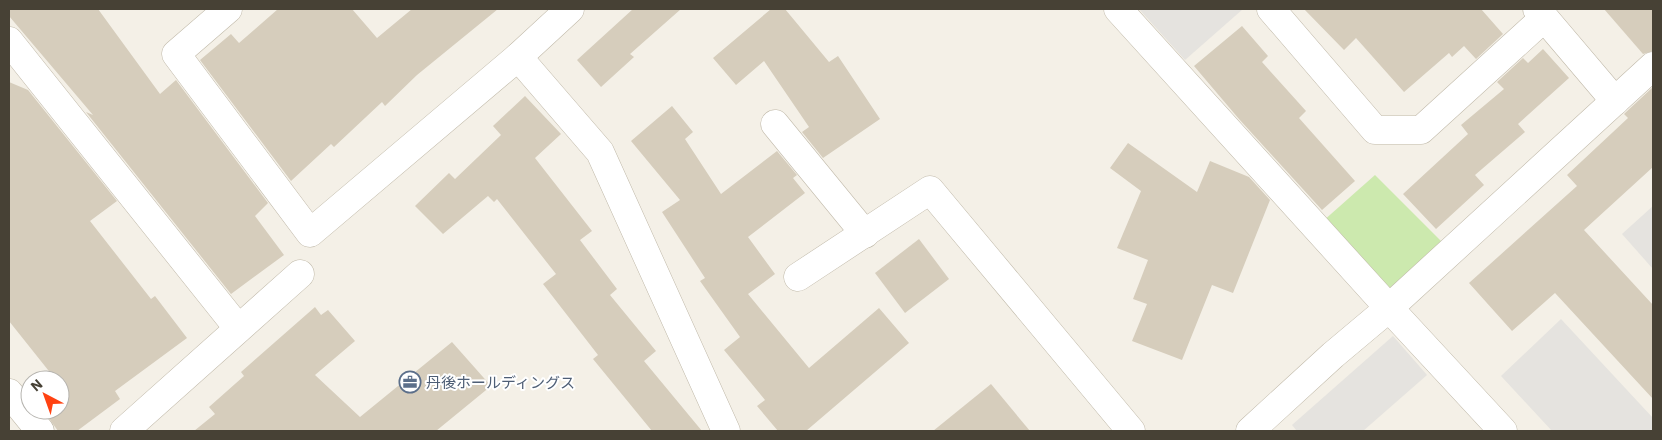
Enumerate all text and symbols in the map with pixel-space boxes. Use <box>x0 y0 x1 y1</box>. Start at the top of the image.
north arrow <box>20 370 70 420</box>
office icon: 丹後ホールディングス <box>398 370 422 394</box>
place label: 丹後ホールディングス <box>426 373 575 392</box>
text: N <box>27 375 46 395</box>

